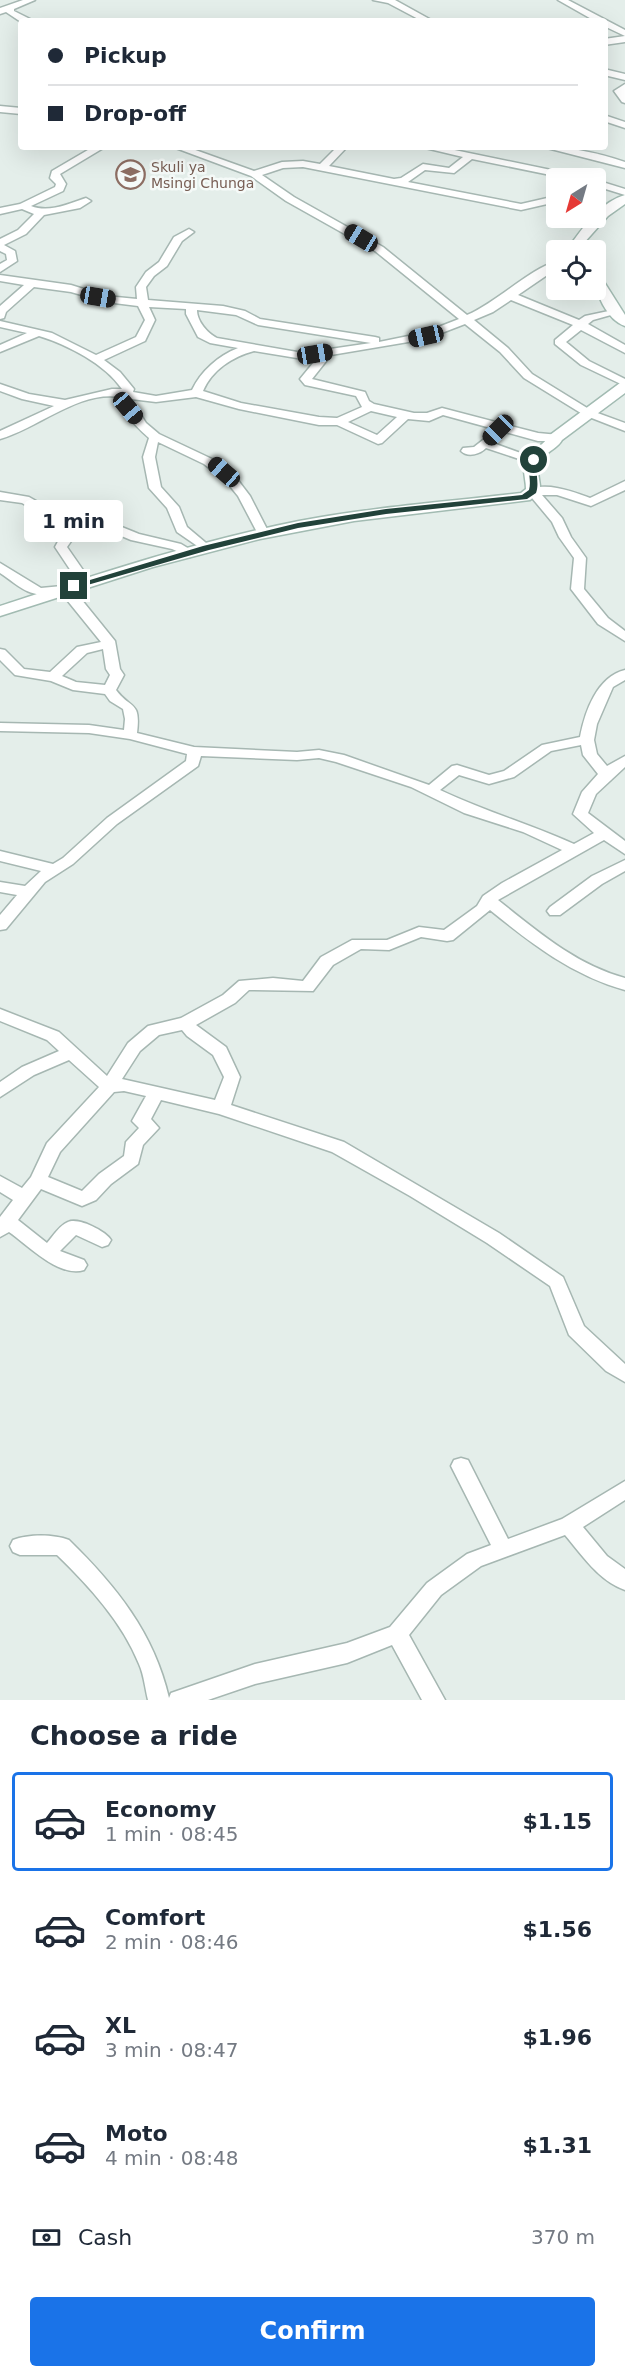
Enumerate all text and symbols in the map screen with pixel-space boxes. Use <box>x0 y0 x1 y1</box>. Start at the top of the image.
text: Pickup <box>84 43 167 68</box>
text: Drop-off <box>84 101 186 126</box>
school or university icon: Skuli ya Msingi Chunga <box>114 159 146 191</box>
place label: Skuli ya Msingi Chunga <box>151 159 254 191</box>
north arrow <box>546 168 606 228</box>
map controls <box>546 168 606 300</box>
car <box>341 221 381 255</box>
button: locate <box>546 240 606 300</box>
car <box>79 285 117 309</box>
car <box>406 323 446 349</box>
car <box>296 342 334 366</box>
car <box>110 388 146 428</box>
car <box>479 411 517 449</box>
route start <box>520 446 547 473</box>
car <box>205 453 243 491</box>
callout: 1 min <box>25 499 124 541</box>
text: 1 min <box>42 509 105 533</box>
route end <box>60 572 87 599</box>
text: Choose a ride <box>30 1720 238 1751</box>
icon: car <box>33 1795 87 1849</box>
text: Economy <box>105 1797 216 1822</box>
text: $1.15 <box>522 1809 592 1834</box>
text: 1 min · 08:45 <box>105 1822 239 1846</box>
icon: car <box>33 1903 87 1957</box>
text: Comfort <box>105 1905 205 1930</box>
text: $1.56 <box>522 1917 592 1942</box>
text: 2 min · 08:46 <box>105 1930 239 1954</box>
icon: car <box>33 2011 87 2065</box>
text: XL <box>105 2013 136 2038</box>
text: $1.96 <box>522 2025 592 2050</box>
text: 3 min · 08:47 <box>105 2038 239 2062</box>
icon: car <box>33 2119 87 2173</box>
text: Moto <box>105 2121 168 2146</box>
text: $1.31 <box>522 2133 592 2158</box>
text: 4 min · 08:48 <box>105 2146 239 2170</box>
icon: cash <box>30 2221 63 2254</box>
text: Cash <box>78 2225 132 2250</box>
text: 370 m <box>531 2225 595 2249</box>
button: Confirm <box>30 2297 595 2366</box>

